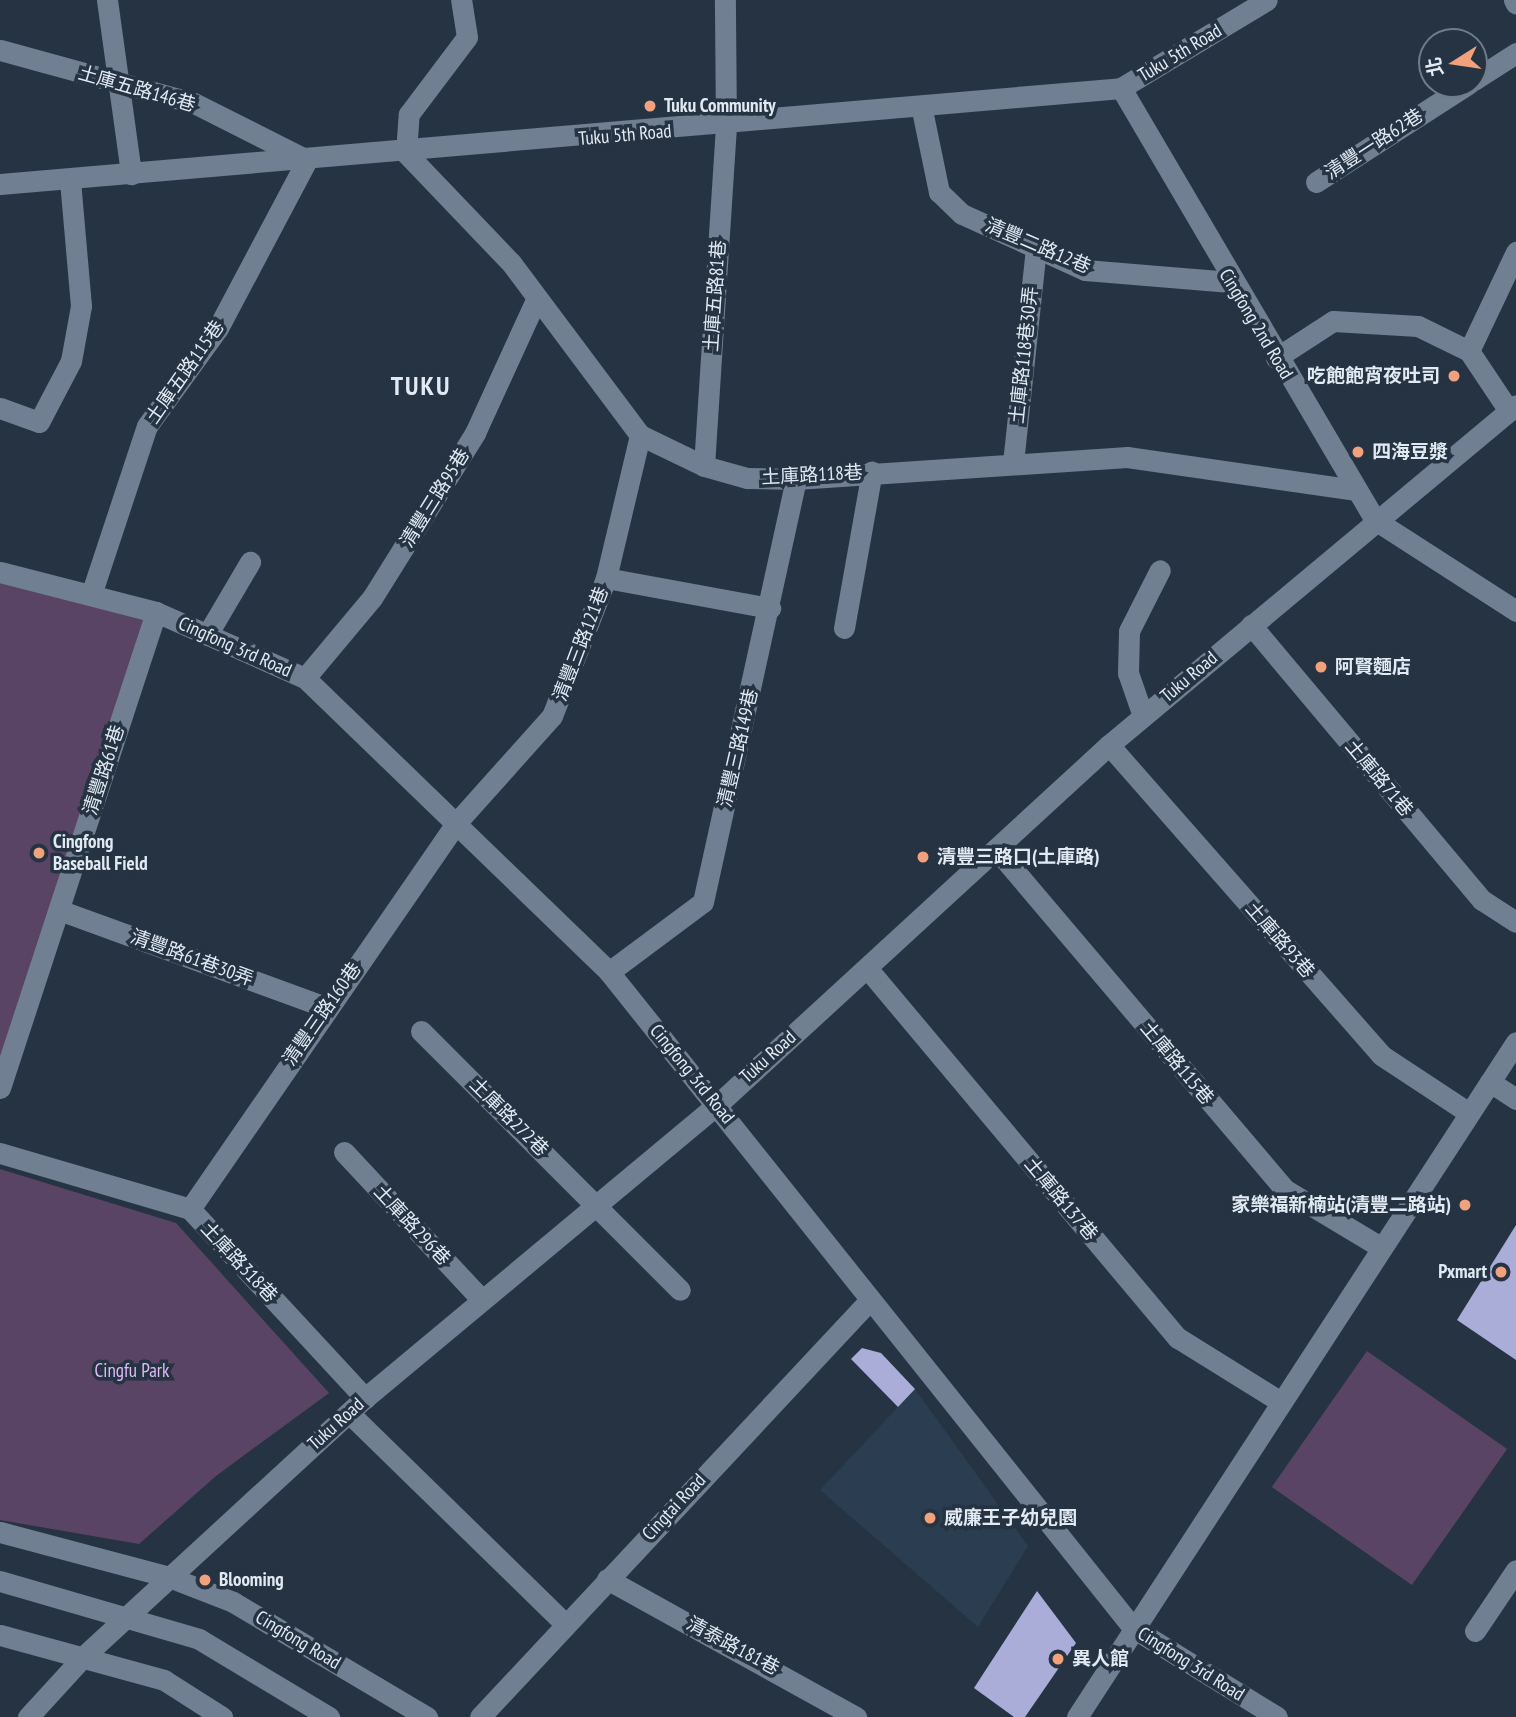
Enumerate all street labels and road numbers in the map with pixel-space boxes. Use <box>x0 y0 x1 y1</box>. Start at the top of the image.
street label: Tuku 5th Road <box>1134 19 1226 87</box>
street label: 土庫五路146巷 <box>76 61 198 117</box>
street label: 清豐一路62巷 <box>1321 104 1427 184</box>
street label: Tuku 5th Road <box>578 120 672 150</box>
street label: 清豐二路12巷 <box>982 214 1094 278</box>
street label: 土庫五路81巷 <box>700 239 730 353</box>
street label: Cingfong 2nd Road <box>1214 265 1298 383</box>
street label: 土庫路118巷30弄 <box>1005 285 1043 425</box>
street label: 土庫五路115巷 <box>141 316 229 428</box>
street label: 清豐三路95巷 <box>396 444 474 552</box>
street label: 土庫路118巷 <box>761 461 863 489</box>
street label: 清豐三路121巷 <box>549 584 613 704</box>
street label: Cingfong 3rd Road <box>175 612 295 682</box>
street label: Tuku Road <box>1156 647 1222 707</box>
street label: 清豐三路149巷 <box>713 687 763 809</box>
street label: 清豐路61巷 <box>79 722 129 818</box>
street label: 土庫路71巷 <box>1340 735 1418 821</box>
street label: 土庫路93巷 <box>1241 897 1319 983</box>
street label: 清豐路61巷30弄 <box>127 925 257 991</box>
street label: 清豐三路160巷 <box>278 958 366 1070</box>
street label: 土庫路115巷 <box>1136 1017 1218 1109</box>
street label: Cingfong 3rd Road <box>645 1020 739 1128</box>
street label: Tuku Road <box>735 1026 801 1088</box>
street label: 土庫路272巷 <box>465 1073 553 1161</box>
street label: 土庫路137巷 <box>1020 1153 1102 1245</box>
street label: 土庫路296巷 <box>369 1180 455 1270</box>
street label: 土庫路318巷 <box>196 1217 282 1307</box>
street label: Tuku Road <box>303 1393 369 1455</box>
street label: Cingtai Road <box>637 1469 711 1545</box>
street label: Cingfong Road <box>251 1606 345 1674</box>
street label: 清泰路181巷 <box>683 1612 783 1680</box>
street label: Cingfong 3rd Road <box>1134 1622 1248 1706</box>

